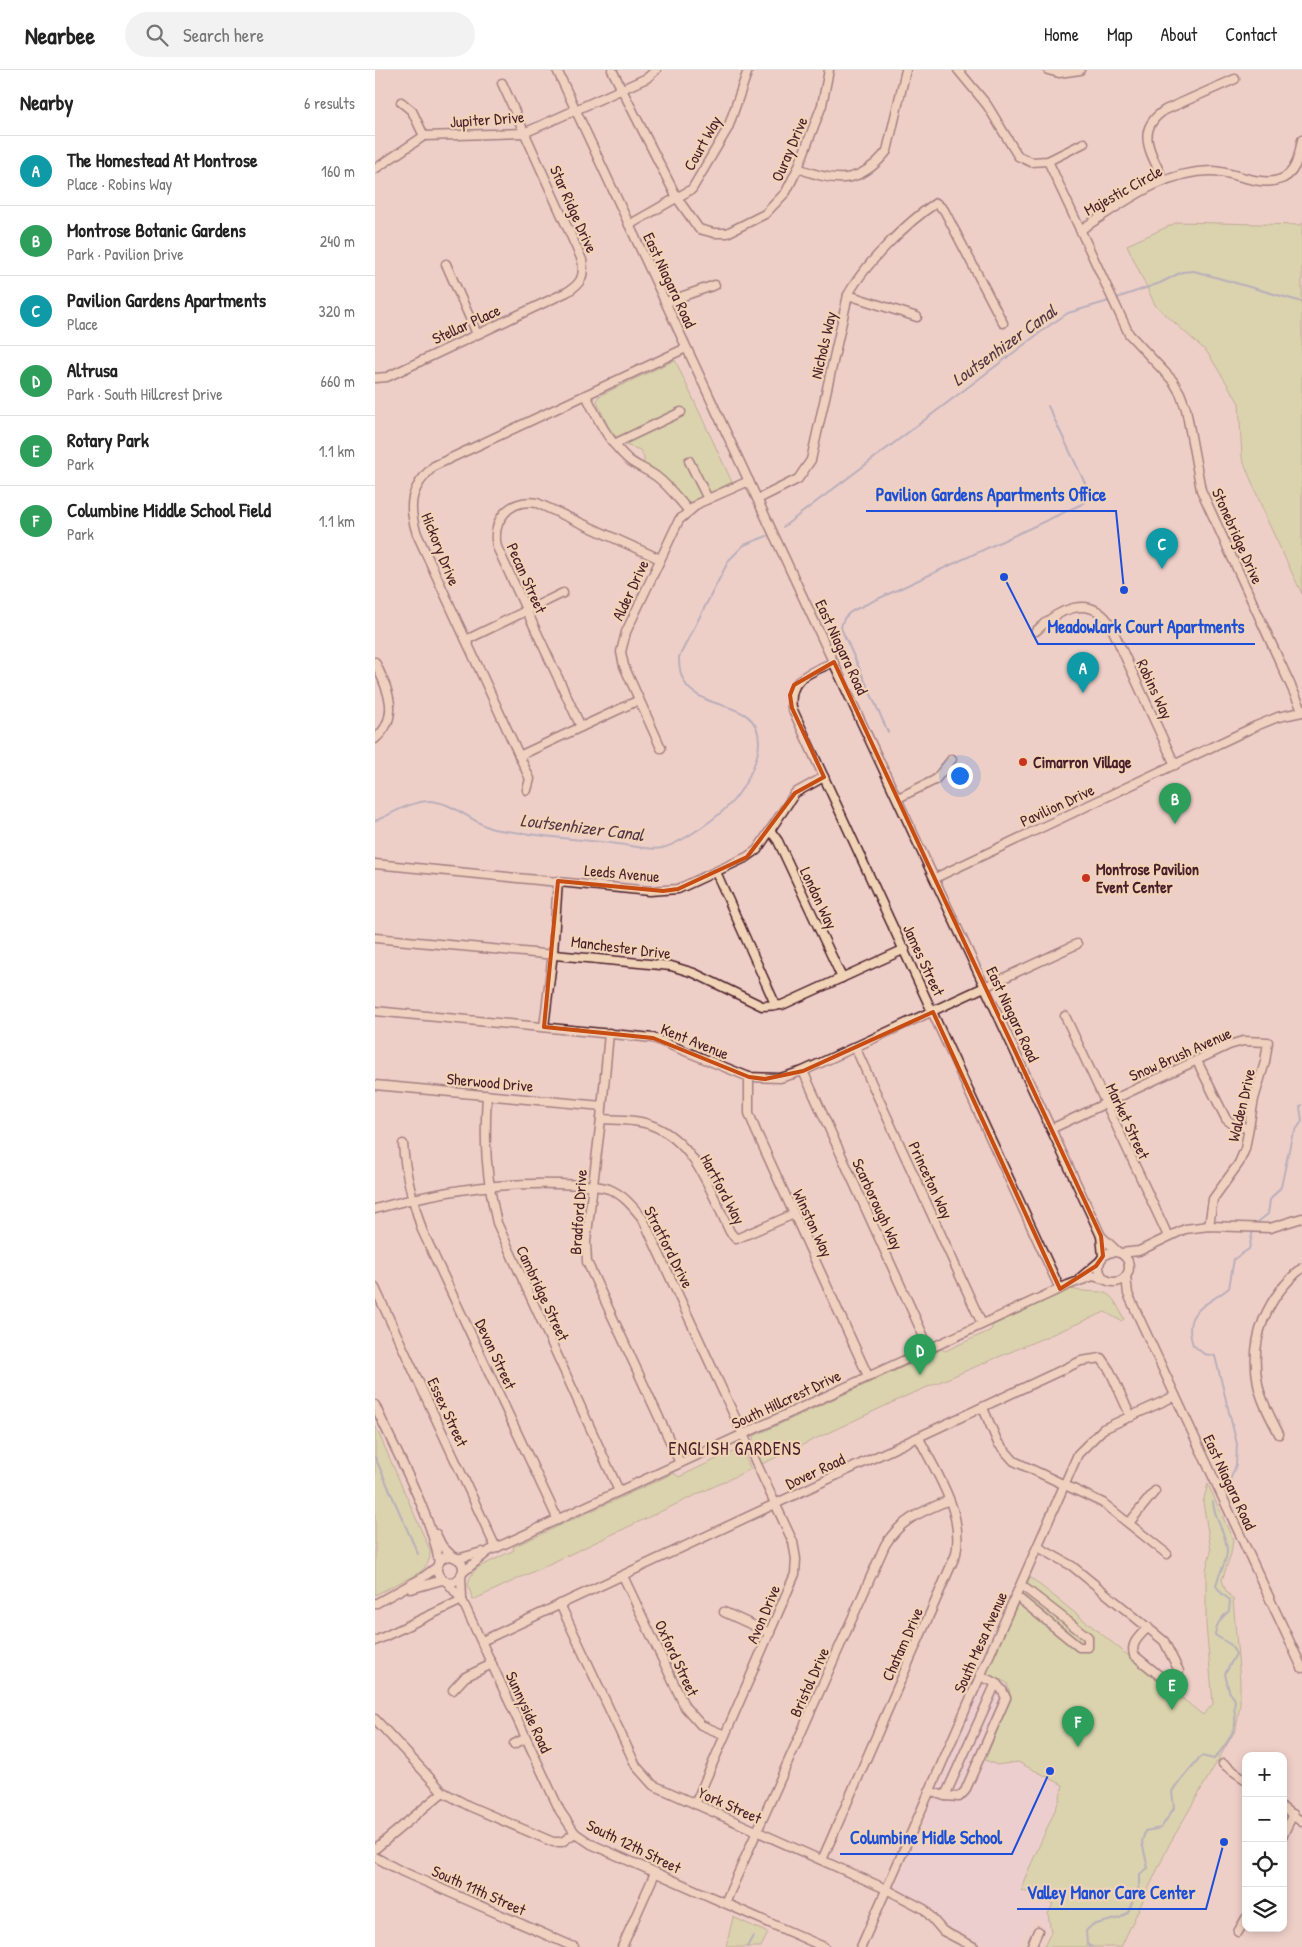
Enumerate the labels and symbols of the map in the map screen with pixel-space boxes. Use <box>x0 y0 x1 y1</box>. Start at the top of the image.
street label: Jupiter Drive <box>449 105 526 133</box>
street label: Court Way <box>678 111 726 175</box>
street label: Ouray Drive <box>766 113 813 185</box>
street label: Majestic Circle <box>1080 159 1167 221</box>
street label: Star Ridge Drive <box>545 162 603 257</box>
street label: East Niagara Road <box>638 229 702 331</box>
street label: Stellar Place <box>428 298 504 349</box>
water label: Loutsenhizer Canal <box>946 298 1062 392</box>
street label: Nichols Way <box>805 309 841 381</box>
callout: Pavilion Gardens Apartments Office <box>866 478 1116 511</box>
text: Pavilion Gardens Apartments Office <box>876 482 1107 508</box>
street label: Stonebridge Drive <box>1207 485 1269 588</box>
street label: Hickory Drive <box>416 509 466 589</box>
pin: C <box>1146 528 1178 569</box>
street label: Pecan Street <box>502 539 552 617</box>
street label: Alder Drive <box>606 555 654 624</box>
street label: East Niagara Road <box>810 596 874 698</box>
callout: Meadowlark Court Apartments <box>1038 611 1255 644</box>
text: Meadowlark Court Apartments <box>1048 614 1244 640</box>
pin: A <box>1067 652 1099 693</box>
street label: Robins Way <box>1132 655 1179 723</box>
place label: Cimarron Village <box>1033 751 1132 774</box>
marker: Cimarron Village <box>1017 756 1029 768</box>
your location <box>947 763 973 789</box>
street label: Pavilion Drive <box>1016 778 1098 832</box>
pin: B <box>1159 783 1191 824</box>
water label: Loutsenhizer Canal <box>519 807 646 847</box>
place label: Montrose Pavilion Event Center <box>1096 858 1199 898</box>
street label: Leeds Avenue <box>584 859 661 887</box>
street label: London Way <box>795 863 843 933</box>
marker: Montrose Pavilion Event Center <box>1080 872 1092 884</box>
street label: James Street <box>898 921 950 1000</box>
street label: Manchester Drive <box>570 930 673 964</box>
street label: East Niagara Road <box>981 963 1045 1065</box>
street label: Kent Avenue <box>658 1017 733 1065</box>
street label: Snow Brush Avenue <box>1125 1021 1235 1086</box>
street label: Walden Drive <box>1222 1066 1260 1144</box>
street label: Sherwood Drive <box>446 1067 535 1097</box>
street label: Market Street <box>1101 1079 1155 1163</box>
street label: Princeton Way <box>903 1138 959 1222</box>
street label: Hartford Way <box>695 1150 751 1228</box>
street label: Scarborough Way <box>847 1155 909 1253</box>
street label: Bradford Drive <box>564 1168 592 1255</box>
street label: Winston Way <box>788 1185 838 1261</box>
street label: Stratford Drive <box>639 1202 699 1292</box>
street label: Cambridge Street <box>511 1242 575 1345</box>
street label: Devon Street <box>470 1315 522 1393</box>
pin: D <box>904 1334 936 1375</box>
street label: South Hillcrest Drive <box>728 1364 845 1434</box>
street label: Essex Street <box>422 1374 474 1451</box>
street label: East Niagara Road <box>1198 1431 1262 1533</box>
district label: ENGLISH GARDENS <box>669 1436 801 1461</box>
street label: Dover Road <box>782 1448 848 1494</box>
street label: Avon Drive <box>741 1581 785 1647</box>
street label: South Mesa Avenue <box>948 1587 1012 1696</box>
street label: Chatam Drive <box>876 1603 928 1684</box>
street label: Oxford Street <box>650 1616 704 1700</box>
street label: Bristol Drive <box>784 1643 834 1720</box>
street label: Sunnyside Road <box>501 1668 557 1756</box>
pin: E <box>1156 1669 1188 1710</box>
pin: F <box>1062 1706 1094 1747</box>
street label: York Street <box>695 1781 766 1829</box>
street label: South 12th Street <box>583 1814 685 1879</box>
callout: Columbine Midle School <box>840 1821 1012 1854</box>
text: Columbine Midle School <box>850 1825 1003 1850</box>
street label: South 11th Street <box>428 1859 530 1921</box>
callout: Valley Manor Care Center <box>1017 1876 1206 1909</box>
text: Valley Manor Care Center <box>1027 1880 1195 1906</box>

